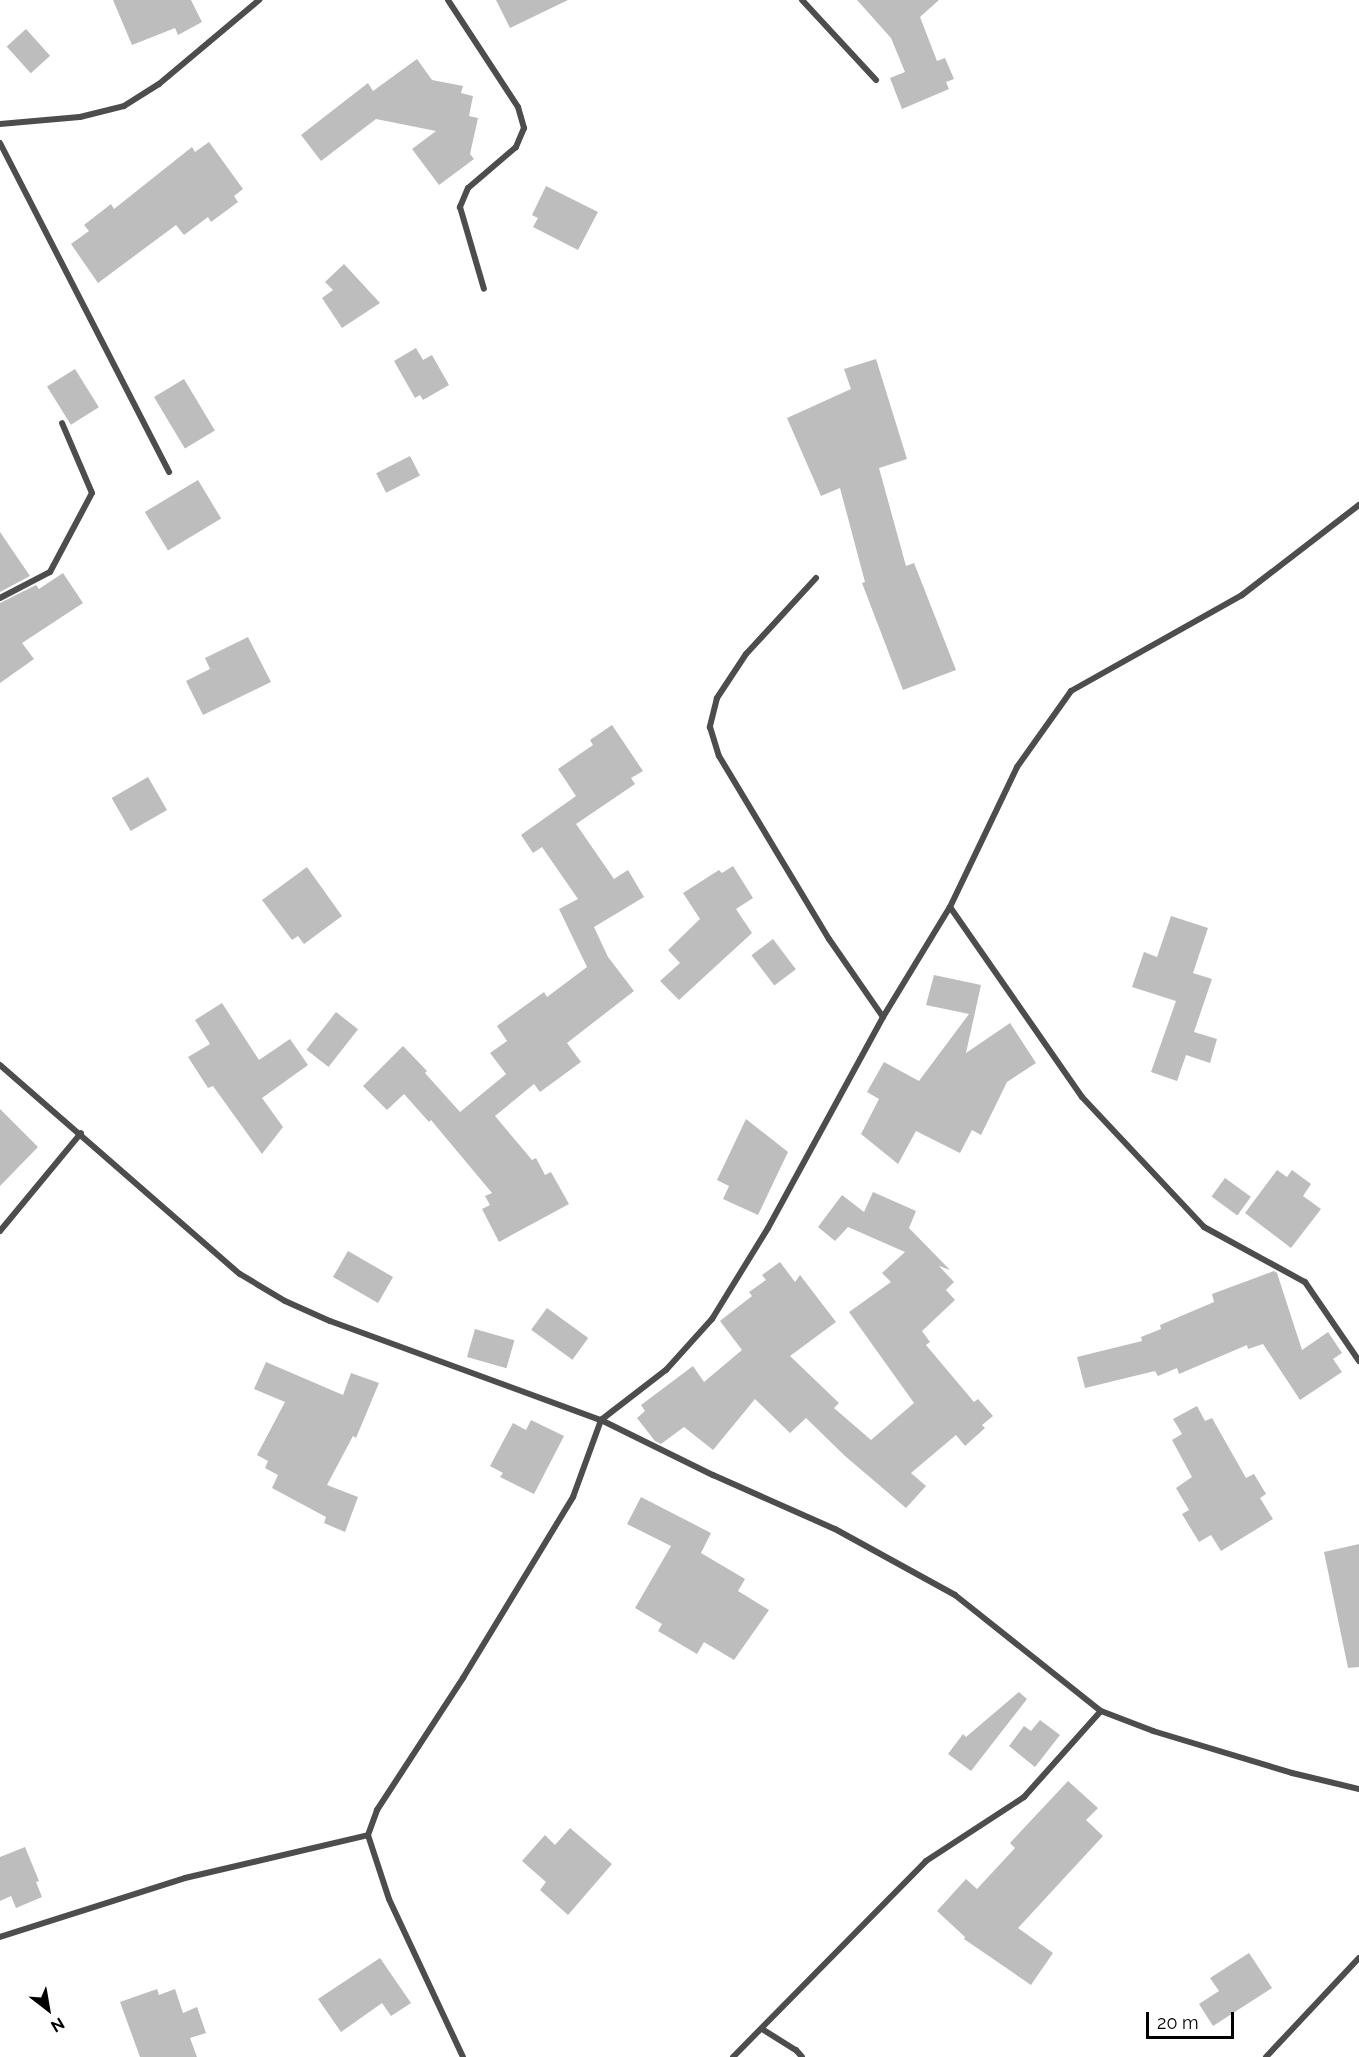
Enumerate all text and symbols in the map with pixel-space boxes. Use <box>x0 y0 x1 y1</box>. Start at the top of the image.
north arrow <box>18 1979 78 2039</box>
scale bar <box>1149 2000 1238 2038</box>
text: 20 m <box>1157 2012 1199 2033</box>
text: N <box>47 2014 68 2036</box>

